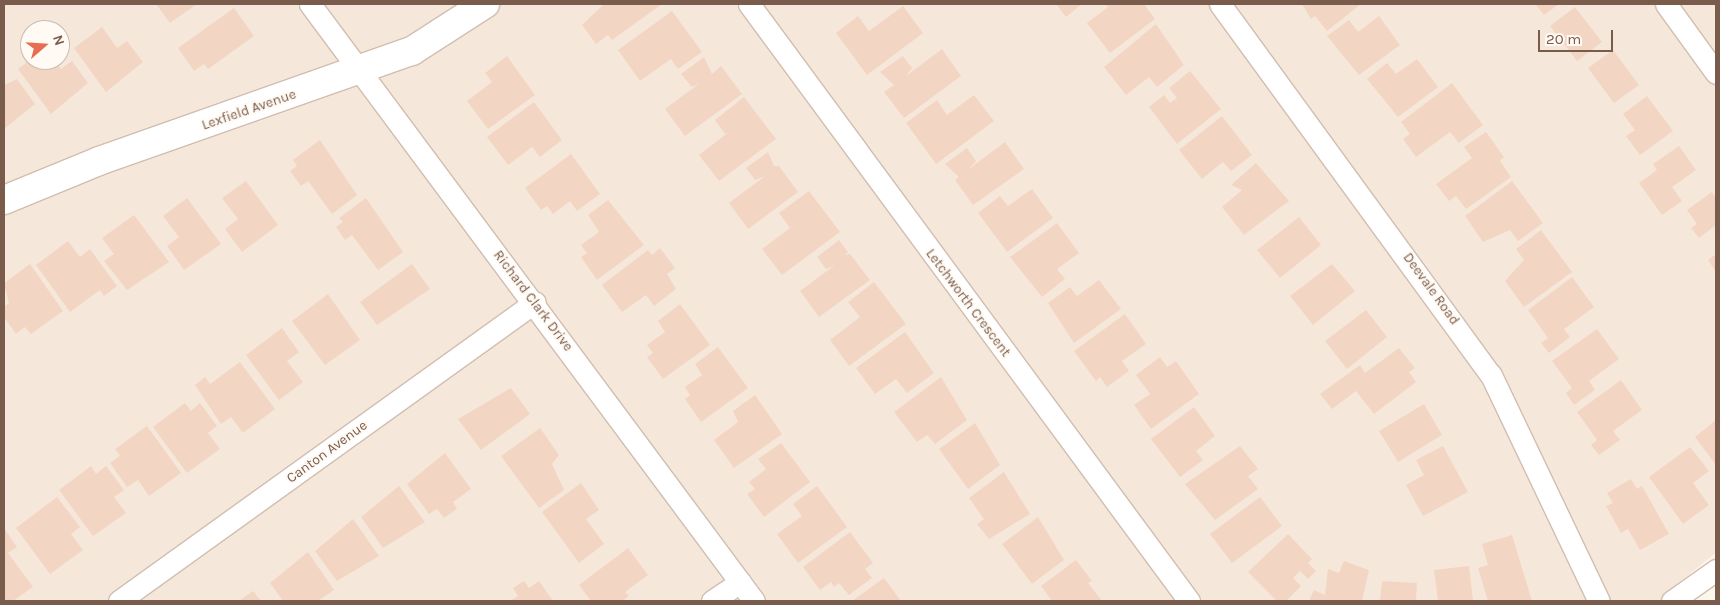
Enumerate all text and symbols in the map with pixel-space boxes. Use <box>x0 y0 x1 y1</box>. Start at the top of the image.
north arrow <box>20 20 70 70</box>
scale bar <box>1540 20 1615 52</box>
text: 20 m <box>1546 30 1581 48</box>
text: N <box>49 33 68 48</box>
street label: Lexfield Avenue <box>200 86 298 134</box>
street label: Letchworth Crescent <box>922 246 1014 360</box>
street label: Richard Clark Drive <box>490 247 576 355</box>
street label: Deevale Road <box>1399 250 1463 328</box>
street label: Canton Avenue <box>283 417 371 487</box>

